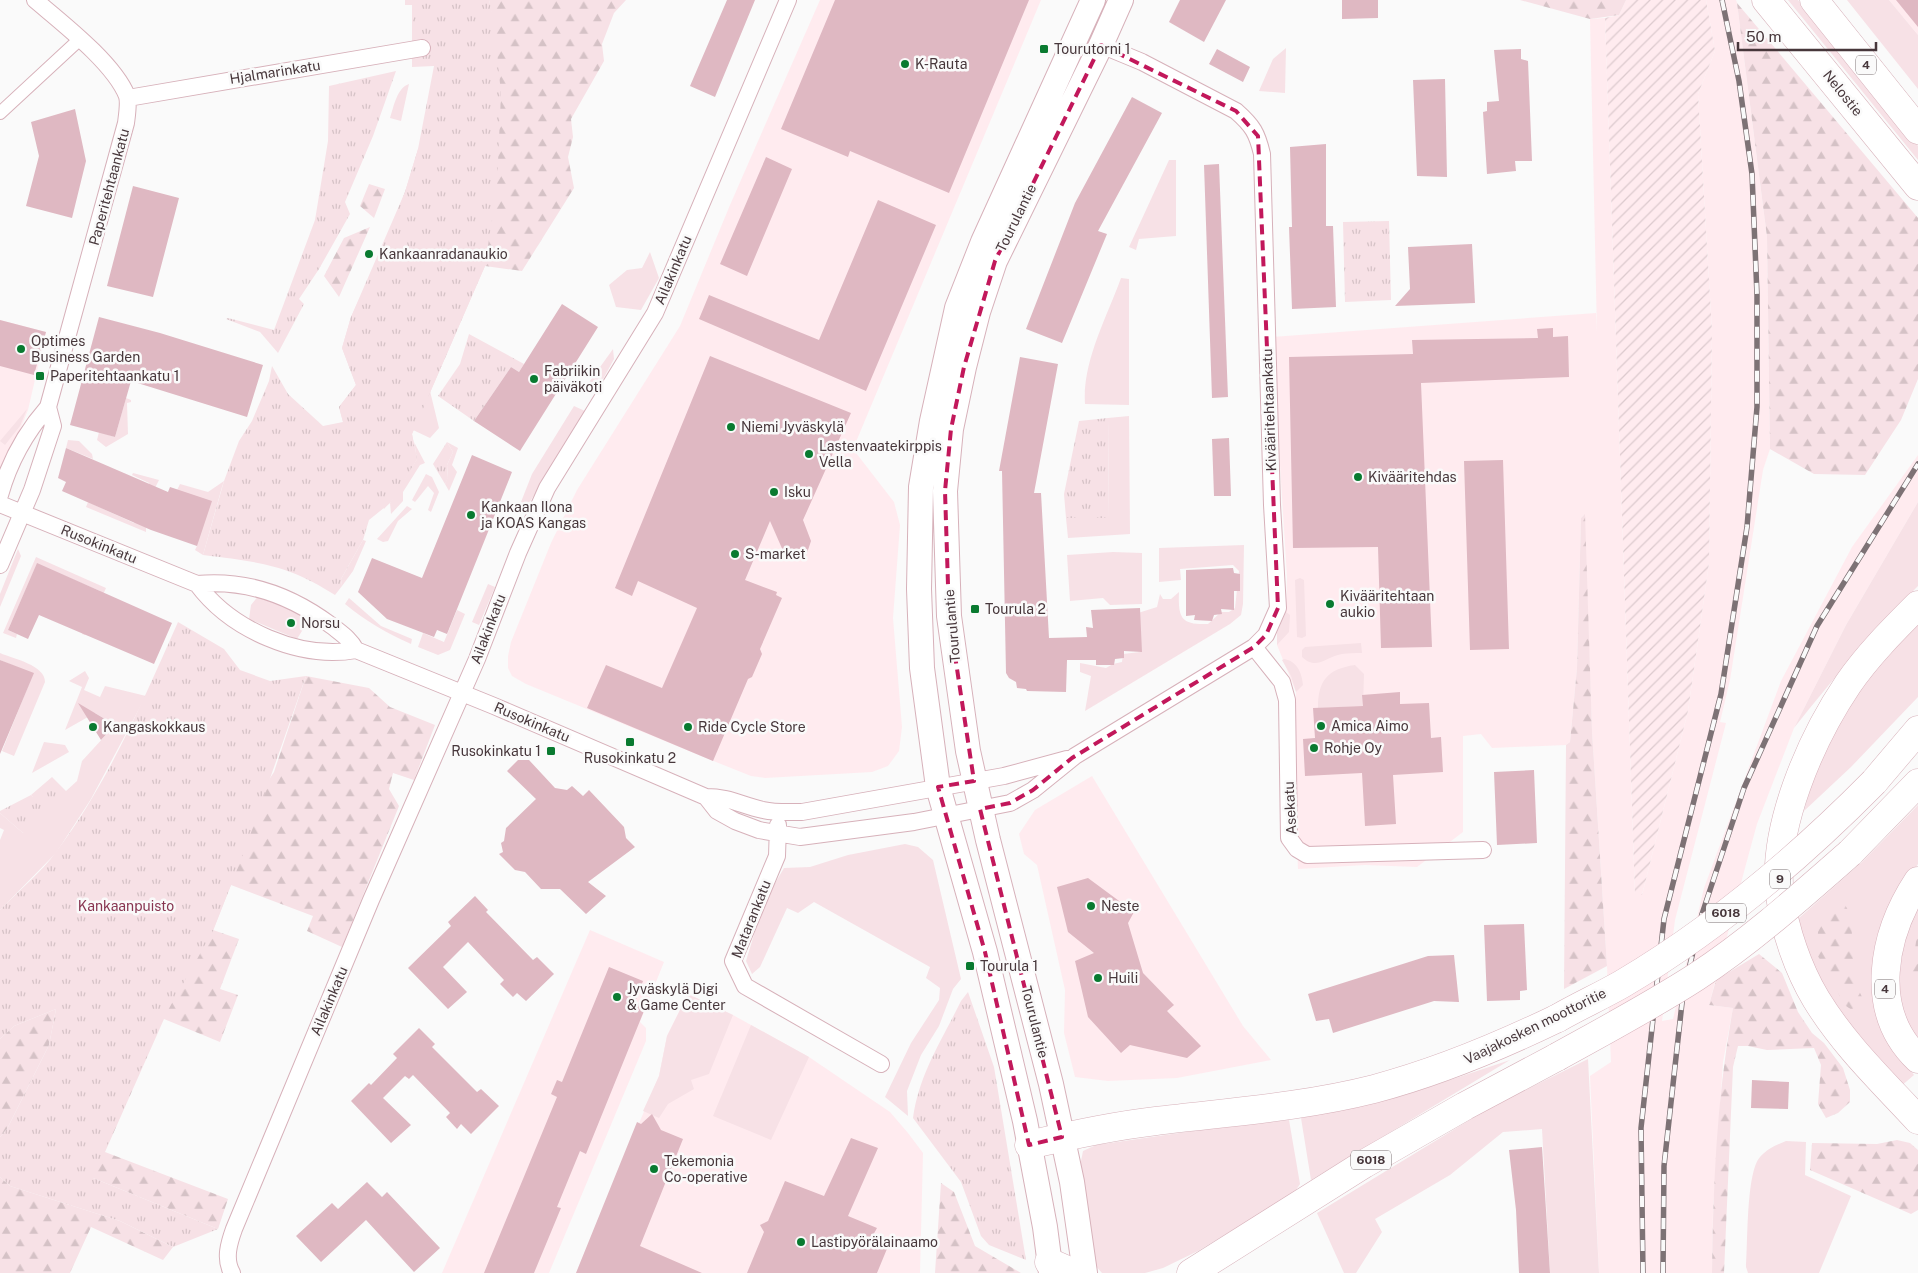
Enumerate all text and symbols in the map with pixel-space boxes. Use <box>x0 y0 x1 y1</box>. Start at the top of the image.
scale bar <box>1738 20 1876 52</box>
text: 50 m <box>1746 28 1781 45</box>
place label: Tourutorni 1 <box>1054 41 1130 57</box>
marker: Tourutorni 1 <box>1038 43 1050 55</box>
place label: K-Rauta <box>915 56 967 72</box>
road number: 4 <box>1856 56 1876 74</box>
street label: Hjalmarinkatu <box>228 57 322 87</box>
marker: K-Rauta <box>899 58 911 70</box>
street label: Nelostie <box>1820 67 1866 119</box>
street label: Paperitehtaankatu <box>86 127 132 247</box>
street label: Tourulantie <box>993 181 1039 255</box>
street label: Ailakinkatu <box>651 233 695 307</box>
place label: Kankaanradanaukio <box>379 246 508 262</box>
marker: Kankaanradanaukio <box>363 248 375 260</box>
place label: Optimes Business Garden <box>31 333 140 365</box>
marker: Optimes Business Garden <box>15 343 27 355</box>
street label: Kivääritehtaankatu <box>1259 348 1279 472</box>
place label: Fabriikin päiväkoti <box>544 363 602 395</box>
place label: Paperitehtaankatu 1 <box>50 368 179 384</box>
marker: Paperitehtaankatu 1 <box>34 370 46 382</box>
marker: Fabriikin päiväkoti <box>528 373 540 385</box>
place label: Niemi Jyväskylä <box>741 419 844 435</box>
marker: Niemi Jyväskylä <box>725 421 737 433</box>
place label: Lastenvaatekirppis Vella <box>819 438 942 470</box>
marker: Lastenvaatekirppis Vella <box>803 448 815 460</box>
place label: Kivääritehdas <box>1368 469 1457 485</box>
marker: Kivääritehdas <box>1352 471 1364 483</box>
place label: Isku <box>784 484 811 500</box>
marker: Isku <box>768 486 780 498</box>
place label: Kankaan Ilona ja KOAS Kangas <box>480 499 586 531</box>
marker: Kankaan Ilona ja KOAS Kangas <box>465 509 477 521</box>
street label: Rusokinkatu <box>59 521 139 567</box>
place label: S-market <box>745 546 806 562</box>
marker: S-market <box>729 548 741 560</box>
place label: Kivääritehtaan aukio <box>1340 588 1434 620</box>
street label: Tourulantie <box>941 589 963 663</box>
street label: Ailakinkatu <box>467 592 509 666</box>
marker: Kivääritehtaan aukio <box>1324 598 1336 610</box>
place label: Tourula 2 <box>985 601 1046 617</box>
marker: Tourula 2 <box>969 603 981 615</box>
place label: Norsu <box>301 615 340 631</box>
marker: Norsu <box>285 617 297 629</box>
street label: Rusokinkatu <box>492 699 572 745</box>
place label: Amica Aimo <box>1331 718 1409 734</box>
place label: Kangaskokkaus <box>103 719 205 735</box>
place label: Ride Cycle Store <box>698 719 806 735</box>
marker: Amica Aimo <box>1315 720 1327 732</box>
marker: Kangaskokkaus <box>87 721 99 733</box>
marker: Ride Cycle Store <box>682 721 694 733</box>
marker: Rusokinkatu 2 <box>624 736 636 748</box>
place label: Rohje Oy <box>1324 740 1382 756</box>
marker: Rohje Oy <box>1308 742 1320 754</box>
place label: Rusokinkatu 1 <box>451 743 541 759</box>
marker: Rusokinkatu 1 <box>545 745 557 757</box>
place label: Rusokinkatu 2 <box>584 750 676 766</box>
street label: Asekatu <box>1281 781 1299 835</box>
road number: 9 <box>1770 870 1790 889</box>
street label: Matarankatu <box>728 878 774 960</box>
park label: Kankaanpuisto <box>78 898 174 914</box>
place label: Neste <box>1101 898 1140 914</box>
marker: Neste <box>1085 900 1097 912</box>
road number: 6018 <box>1706 904 1746 922</box>
place label: Tourula 1 <box>980 958 1038 974</box>
marker: Tourula 1 <box>964 960 976 972</box>
street label: Ailakinkatu <box>307 964 351 1038</box>
place label: Huili <box>1108 970 1138 986</box>
marker: Huili <box>1092 972 1104 984</box>
road number: 4 <box>1875 980 1895 999</box>
place label: Jyväskylä Digi & Game Center <box>627 981 726 1013</box>
street label: Tourulantie <box>1018 984 1052 1060</box>
street label: Vaajakosken moottoritie <box>1461 984 1609 1067</box>
marker: Jyväskylä Digi & Game Center <box>611 991 623 1003</box>
road number: 6018 <box>1351 1150 1391 1170</box>
place label: Tekemonia Co-operative <box>664 1153 748 1185</box>
marker: Tekemonia Co-operative <box>648 1163 660 1175</box>
place label: Lastipyörälainaamo <box>811 1234 938 1250</box>
marker: Lastipyörälainaamo <box>795 1236 807 1248</box>

